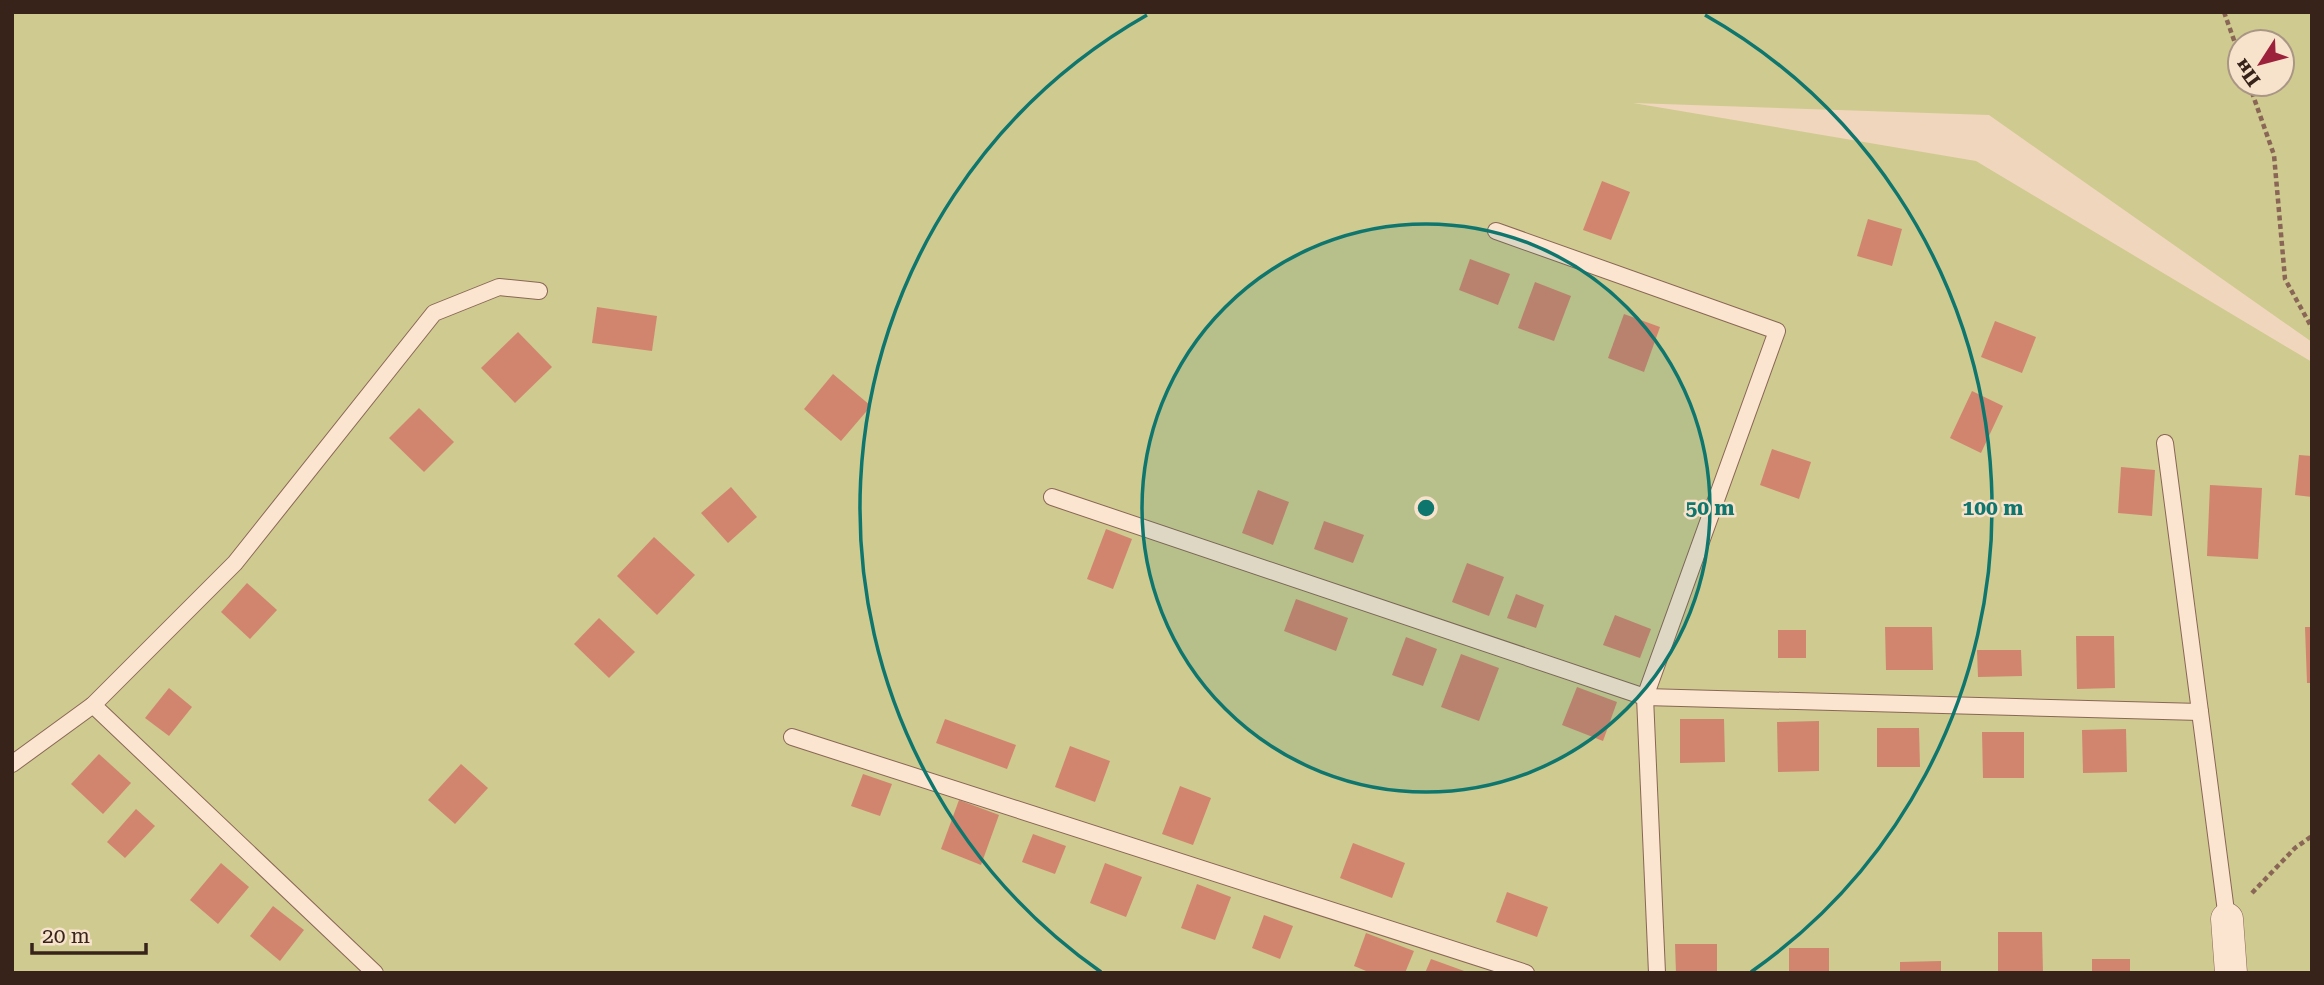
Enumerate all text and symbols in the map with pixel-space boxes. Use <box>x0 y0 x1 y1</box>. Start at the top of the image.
north arrow <box>2226 28 2296 98</box>
text: Пн <box>2230 54 2265 91</box>
centre of rings <box>1414 496 1438 520</box>
text: 50 m <box>1685 496 1735 520</box>
text: 100 m <box>1963 496 2023 520</box>
scale bar <box>32 912 145 956</box>
text: 20 m <box>42 924 90 948</box>

